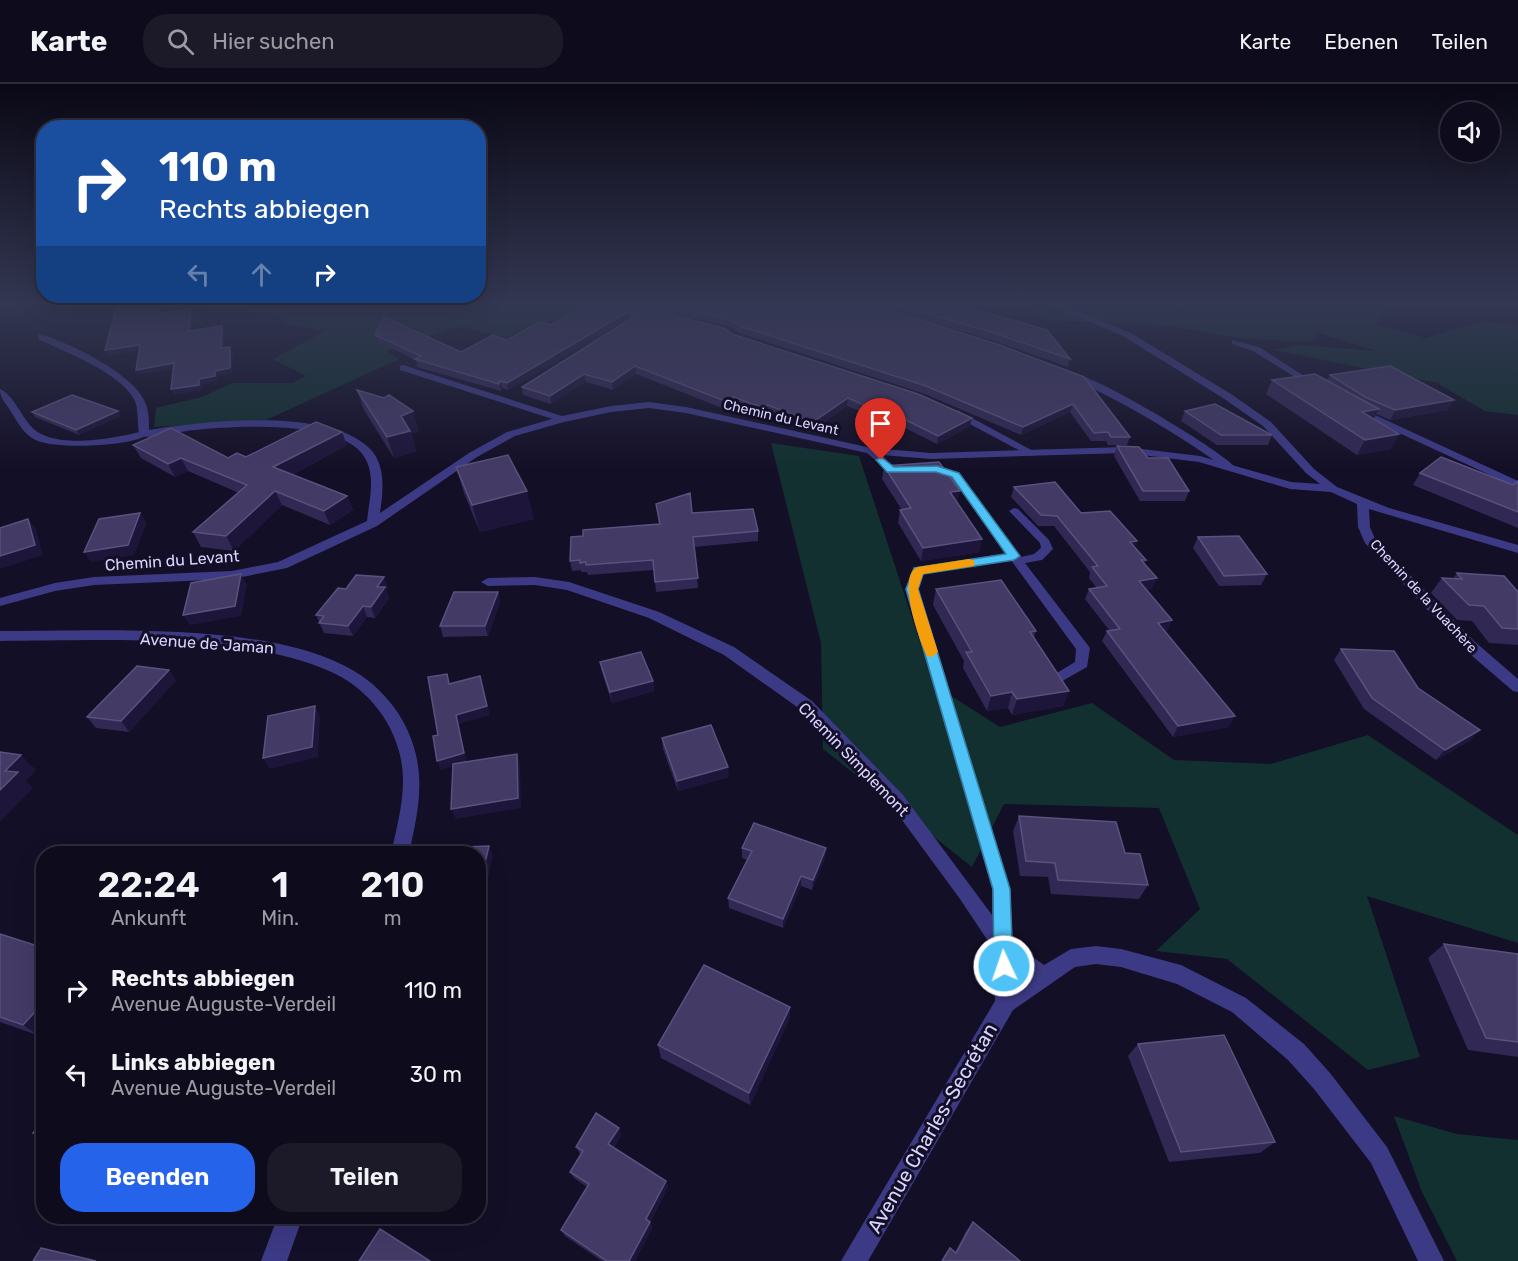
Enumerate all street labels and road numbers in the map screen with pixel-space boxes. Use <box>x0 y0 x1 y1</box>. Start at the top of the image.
street label: Chemin du Levant <box>721 396 841 439</box>
street label: Chemin de la Vuachère <box>1367 536 1481 657</box>
street label: Chemin du Levant <box>104 546 240 575</box>
street label: Avenue de Jaman <box>139 629 274 658</box>
street label: Chemin Simplemont <box>794 699 913 820</box>
street label: Avenue Charles-Secrétan <box>862 1019 1002 1237</box>

